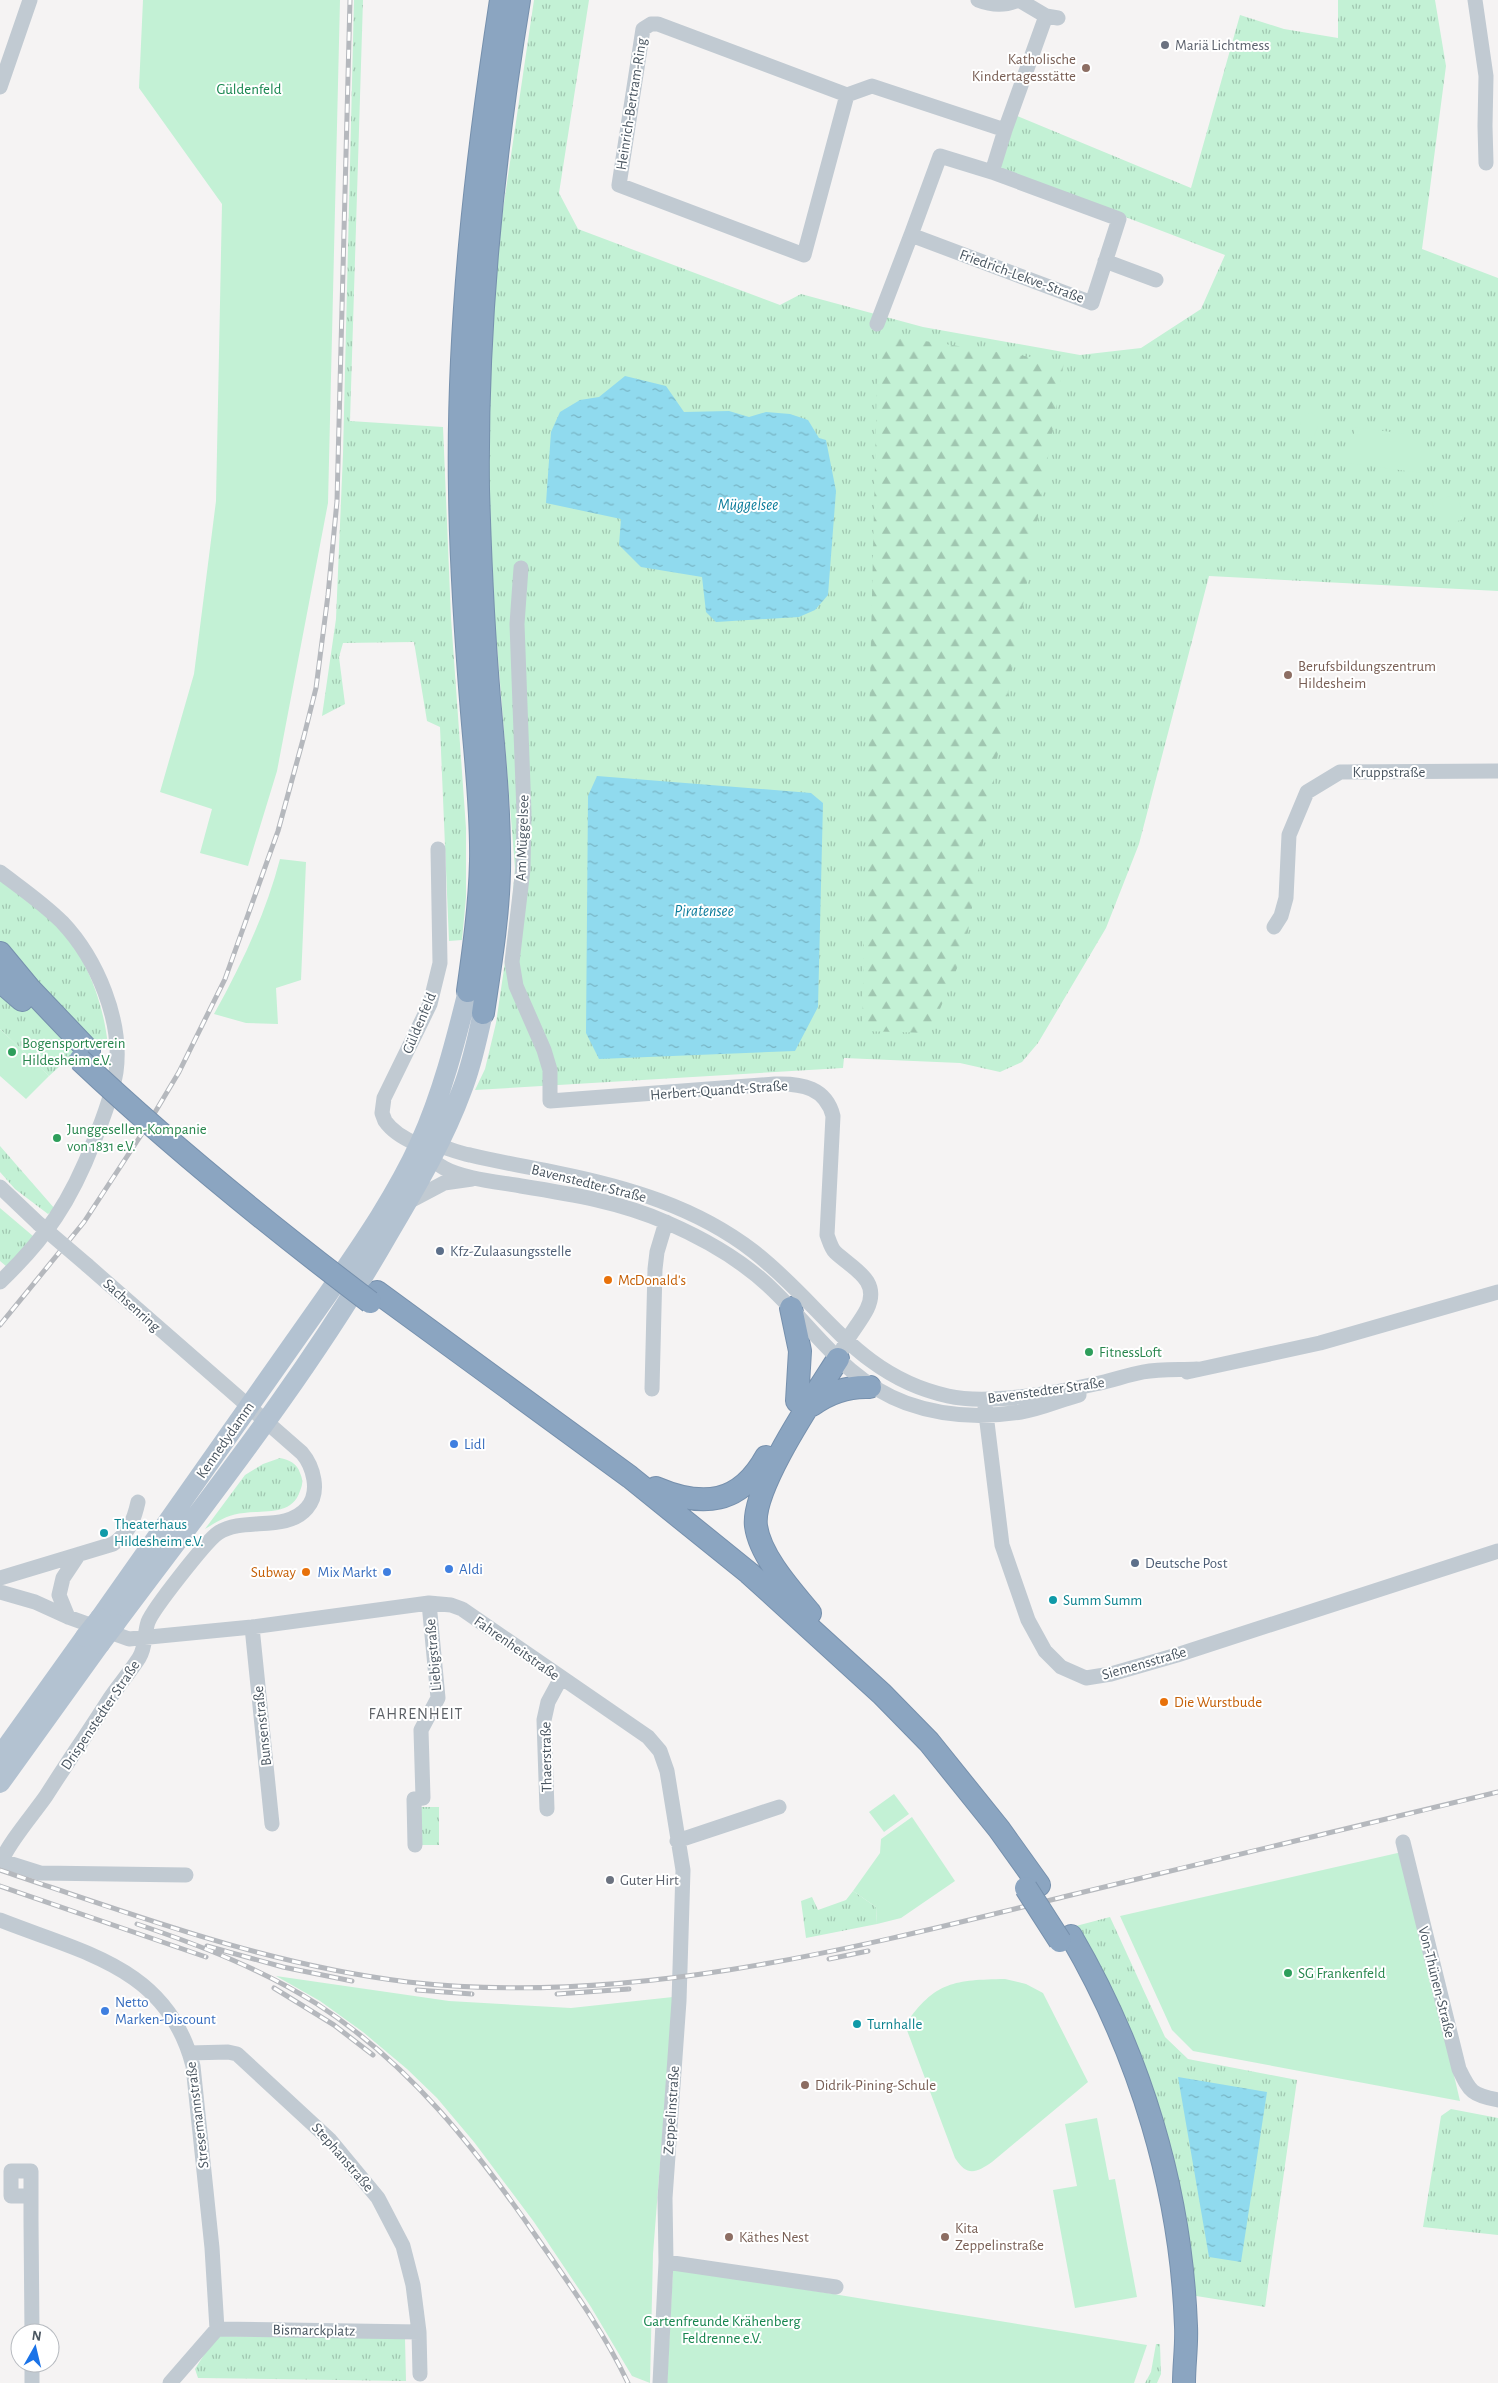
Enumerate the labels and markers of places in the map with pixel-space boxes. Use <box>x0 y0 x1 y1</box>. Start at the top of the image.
place label: Mariä Lichtmess <box>1175 38 1270 53</box>
marker: Mariä Lichtmess <box>1159 39 1171 51</box>
place label: Katholische Kindertagesstätte <box>972 52 1076 84</box>
marker: Katholische Kindertagesstätte <box>1080 62 1092 74</box>
place label: Berufsbildungszentrum Hildesheim <box>1298 659 1436 691</box>
marker: Berufsbildungszentrum Hildesheim <box>1282 669 1294 681</box>
place label: Bogensportverein Hildesheim e.V. <box>22 1036 125 1068</box>
marker: Bogensportverein Hildesheim e.V. <box>6 1046 18 1058</box>
place label: Junggesellen-Kompanie von 1831 e.V. <box>67 1122 207 1154</box>
marker: Junggesellen-Kompanie von 1831 e.V. <box>51 1132 63 1144</box>
place label: Kfz-Zulaasungsstelle <box>450 1244 572 1259</box>
marker: Kfz-Zulaasungsstelle <box>434 1245 446 1257</box>
place label: McDonald's <box>618 1273 686 1288</box>
marker: McDonald's <box>602 1274 614 1286</box>
place label: FitnessLoft <box>1099 1345 1162 1360</box>
marker: FitnessLoft <box>1083 1346 1095 1358</box>
place label: Lidl <box>464 1437 485 1452</box>
marker: Lidl <box>448 1438 460 1450</box>
place label: Theaterhaus Hildesheim e.V. <box>114 1517 204 1549</box>
marker: Theaterhaus Hildesheim e.V. <box>98 1527 110 1539</box>
place label: Deutsche Post <box>1145 1556 1228 1571</box>
marker: Deutsche Post <box>1129 1557 1141 1569</box>
place label: Aldi <box>459 1562 483 1577</box>
marker: Aldi <box>443 1563 455 1575</box>
place label: Subway <box>251 1565 297 1580</box>
place label: Mix Markt <box>318 1565 377 1580</box>
marker: Subway <box>300 1566 312 1578</box>
marker: Mix Markt <box>381 1566 393 1578</box>
place label: Summ Summ <box>1063 1593 1142 1608</box>
marker: Summ Summ <box>1047 1594 1059 1606</box>
place label: Die Wurstbude <box>1174 1695 1262 1710</box>
marker: Die Wurstbude <box>1158 1696 1170 1708</box>
place label: Guter Hirt <box>620 1873 679 1888</box>
marker: Guter Hirt <box>604 1874 616 1886</box>
place label: SG Frankenfeld <box>1298 1966 1386 1981</box>
marker: SG Frankenfeld <box>1282 1967 1294 1979</box>
place label: Netto Marken-Discount <box>115 1995 216 2027</box>
marker: Netto Marken-Discount <box>99 2005 111 2017</box>
place label: Turnhalle <box>867 2017 922 2032</box>
marker: Turnhalle <box>851 2018 863 2030</box>
place label: Didrik-Pining-Schule <box>815 2078 936 2093</box>
marker: Didrik-Pining-Schule <box>799 2079 811 2091</box>
place label: Kita Zeppelinstraße <box>955 2221 1044 2253</box>
place label: Käthes Nest <box>739 2230 809 2245</box>
marker: Käthes Nest <box>723 2231 735 2243</box>
marker: Kita Zeppelinstraße <box>939 2231 951 2243</box>

